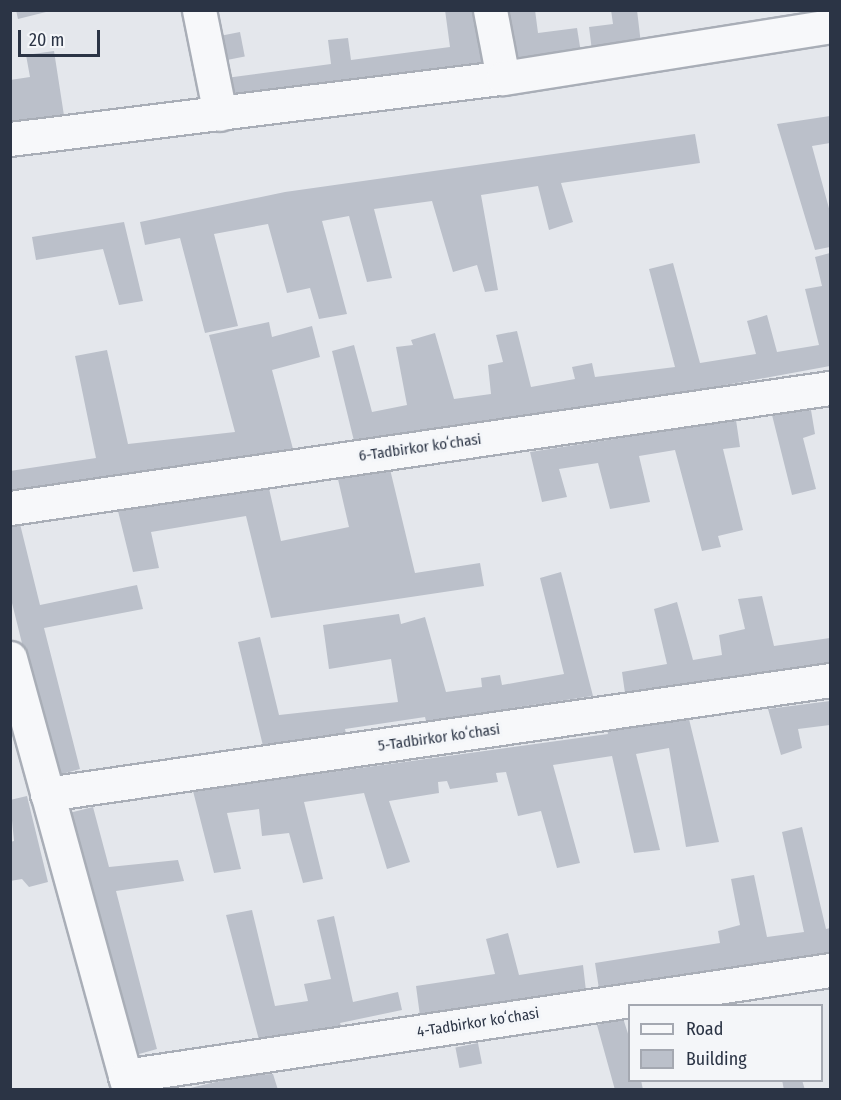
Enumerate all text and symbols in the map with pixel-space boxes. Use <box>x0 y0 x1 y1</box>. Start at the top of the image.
scale bar <box>21 18 104 56</box>
text: 20 m <box>29 29 64 51</box>
street label: 6-Tadbirkor koʻchasi <box>358 430 482 466</box>
street label: 5-Tadbirkor koʻchasi <box>377 721 501 755</box>
street label: 4-Tadbirkor koʻchasi <box>416 1004 540 1042</box>
legend <box>628 1004 823 1082</box>
text: Road <box>686 1018 723 1040</box>
text: Building <box>686 1048 747 1070</box>

